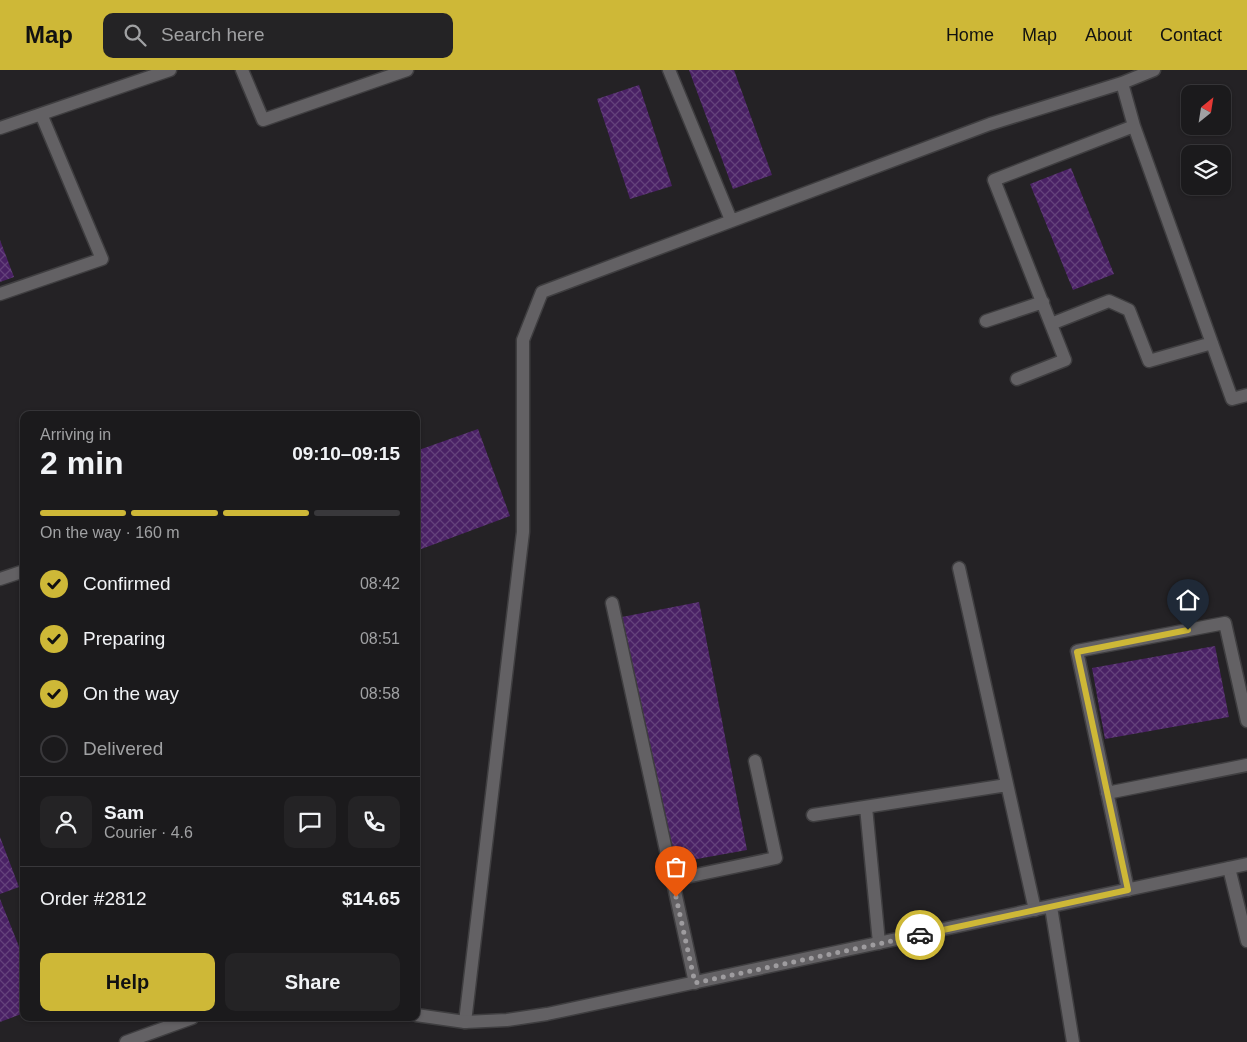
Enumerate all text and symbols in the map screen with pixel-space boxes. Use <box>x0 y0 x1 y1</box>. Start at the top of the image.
search box <box>103 13 453 58</box>
text: Map <box>25 21 73 48</box>
icon: search <box>121 21 149 49</box>
text: Search here <box>161 24 265 45</box>
text: Home <box>946 25 994 45</box>
text: Map <box>1022 25 1057 45</box>
text: About <box>1085 25 1132 45</box>
text: Contact <box>1160 25 1222 45</box>
north arrow <box>1181 85 1231 135</box>
map controls <box>1181 85 1231 195</box>
button: layers <box>1181 145 1231 195</box>
text: Arriving in <box>40 426 111 443</box>
text: 09:10–09:15 <box>292 443 400 464</box>
text: 2 min <box>40 445 124 481</box>
text: On the way · 160 m <box>40 524 180 541</box>
icon: check <box>40 570 68 598</box>
text: Confirmed <box>83 573 171 594</box>
text: 08:42 <box>360 575 400 592</box>
pin <box>1167 579 1209 630</box>
icon: home <box>1174 586 1202 614</box>
icon: check <box>40 625 68 653</box>
text: Preparing <box>83 628 165 649</box>
text: 08:51 <box>360 630 400 647</box>
icon: check <box>40 680 68 708</box>
text: On the way <box>83 683 179 704</box>
text: 08:58 <box>360 685 400 702</box>
text: Delivered <box>83 738 163 759</box>
button: person <box>40 796 92 848</box>
button: chat <box>284 796 336 848</box>
button: phone <box>348 796 400 848</box>
text: Sam <box>104 802 144 823</box>
text: Courier · 4.6 <box>104 824 193 841</box>
pin <box>655 846 697 897</box>
icon: bag <box>662 853 690 881</box>
text: Order #2812 <box>40 888 147 909</box>
text: $14.65 <box>342 888 400 909</box>
courier <box>895 910 945 960</box>
icon: car <box>906 921 934 949</box>
button: Help <box>40 953 215 1011</box>
button: Share <box>225 953 400 1011</box>

